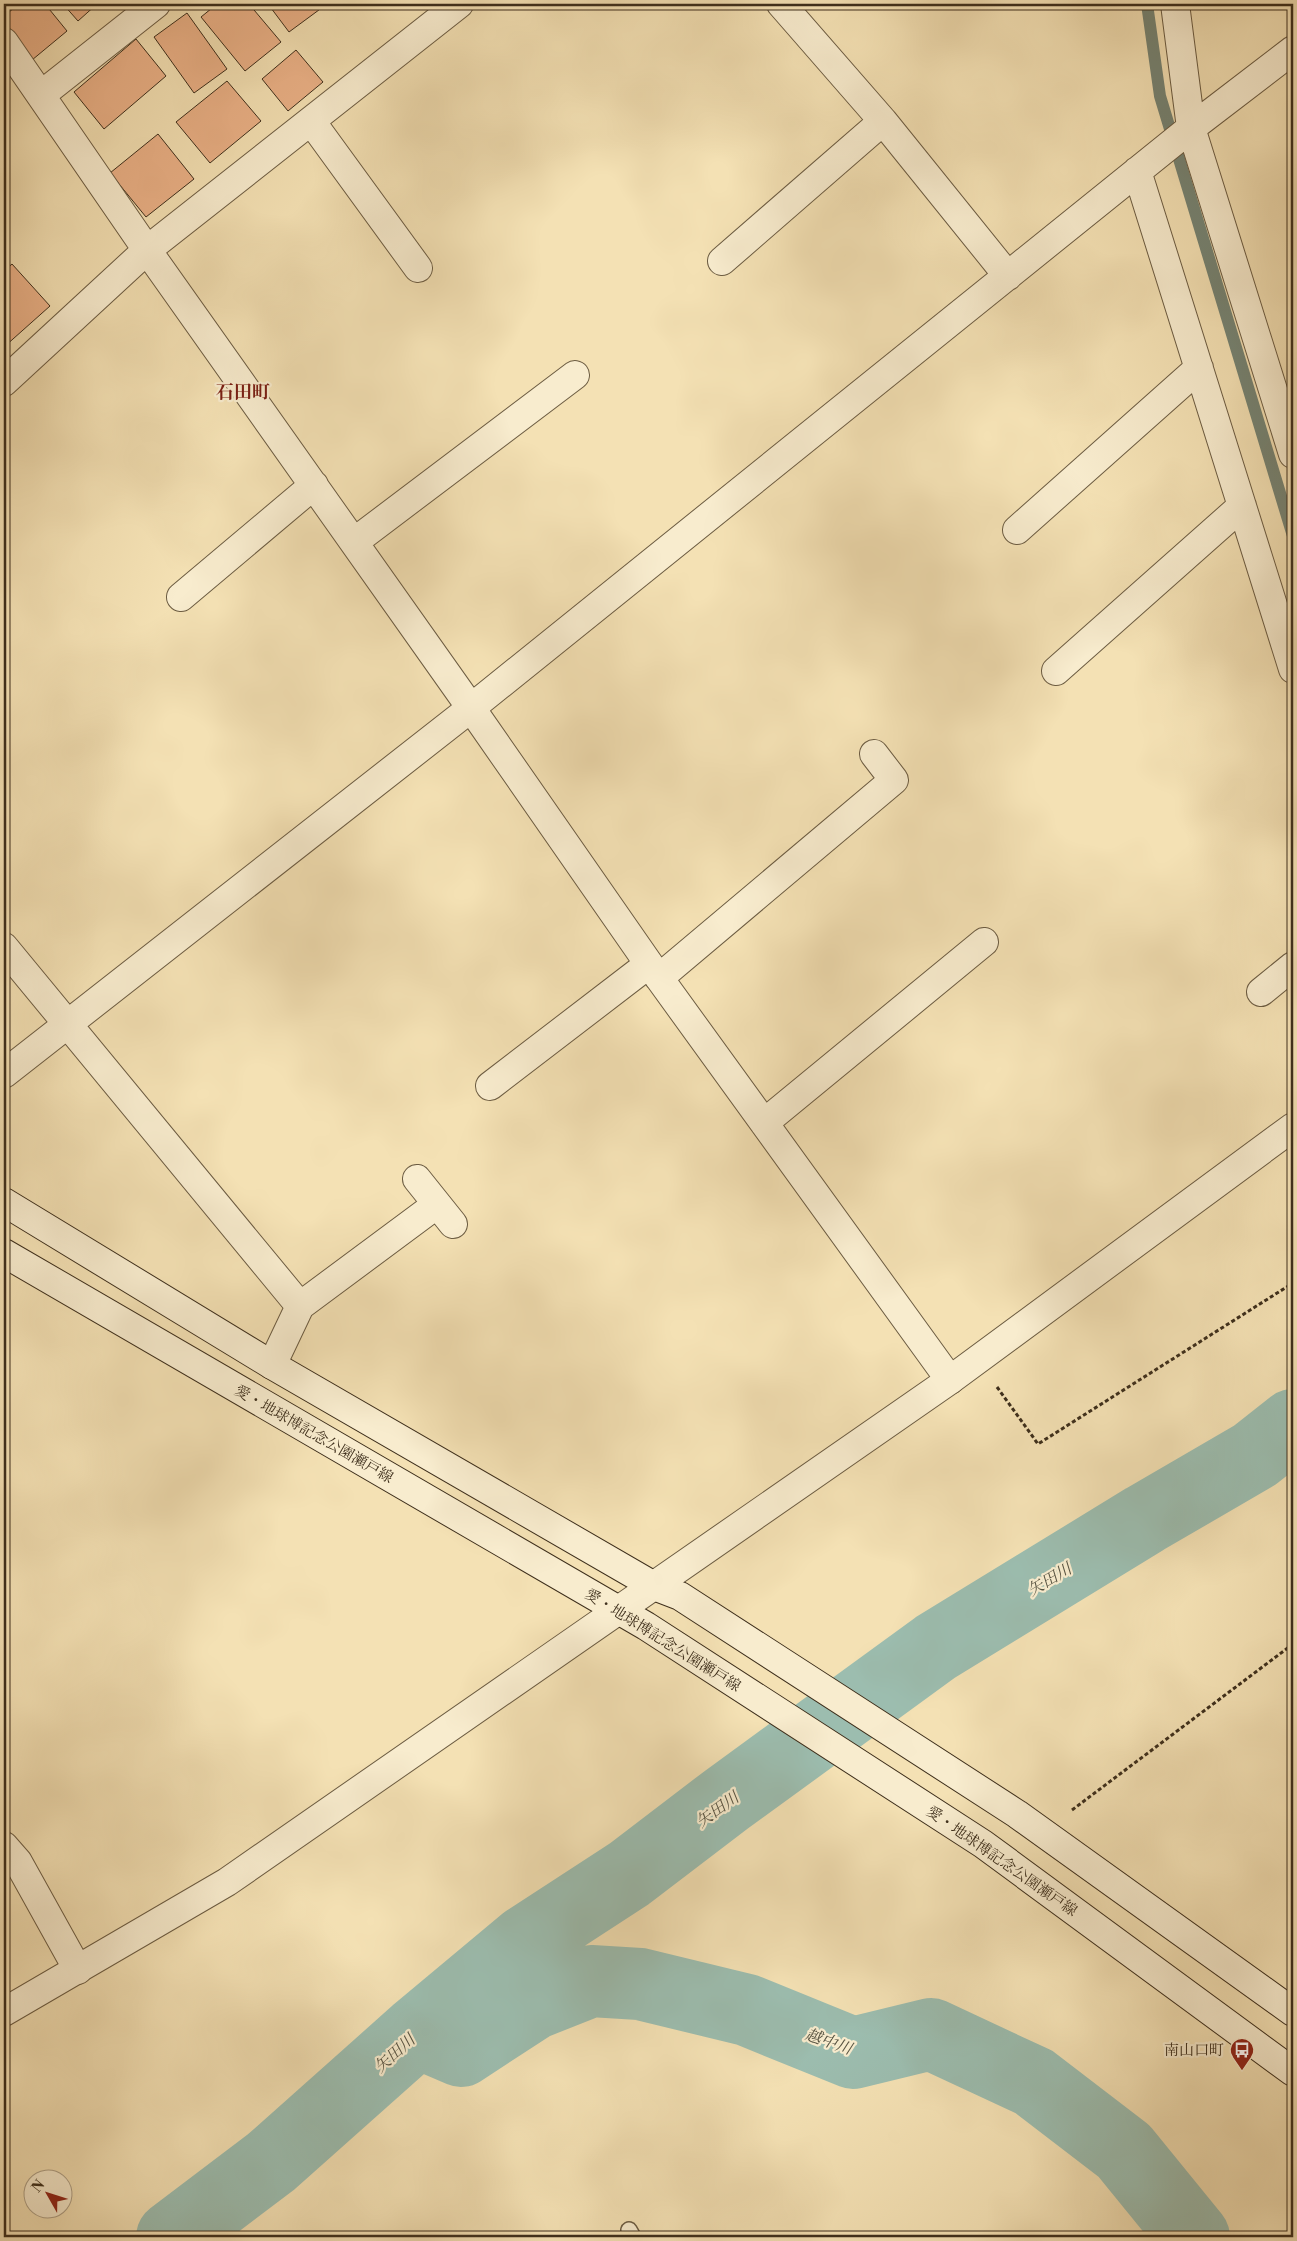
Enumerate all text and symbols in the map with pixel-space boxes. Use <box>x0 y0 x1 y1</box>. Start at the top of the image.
district label: 石田町 <box>216 381 270 404</box>
street label: 愛・地球博記念公園瀬戸線 <box>231 1381 396 1488</box>
water label: 矢田川 <box>1024 1558 1077 1601</box>
street label: 愛・地球博記念公園瀬戸線 <box>581 1585 744 1696</box>
water label: 矢田川 <box>692 1786 744 1832</box>
street label: 愛・地球博記念公園瀬戸線 <box>923 1802 1081 1921</box>
water label: 越中川 <box>803 2025 857 2060</box>
water label: 矢田川 <box>370 2029 421 2077</box>
bus stop icon: 南山口町 <box>1229 2037 1255 2071</box>
place label: 南山口町 <box>1164 2041 1224 2060</box>
north arrow <box>22 2168 72 2218</box>
text: N <box>28 2176 49 2196</box>

